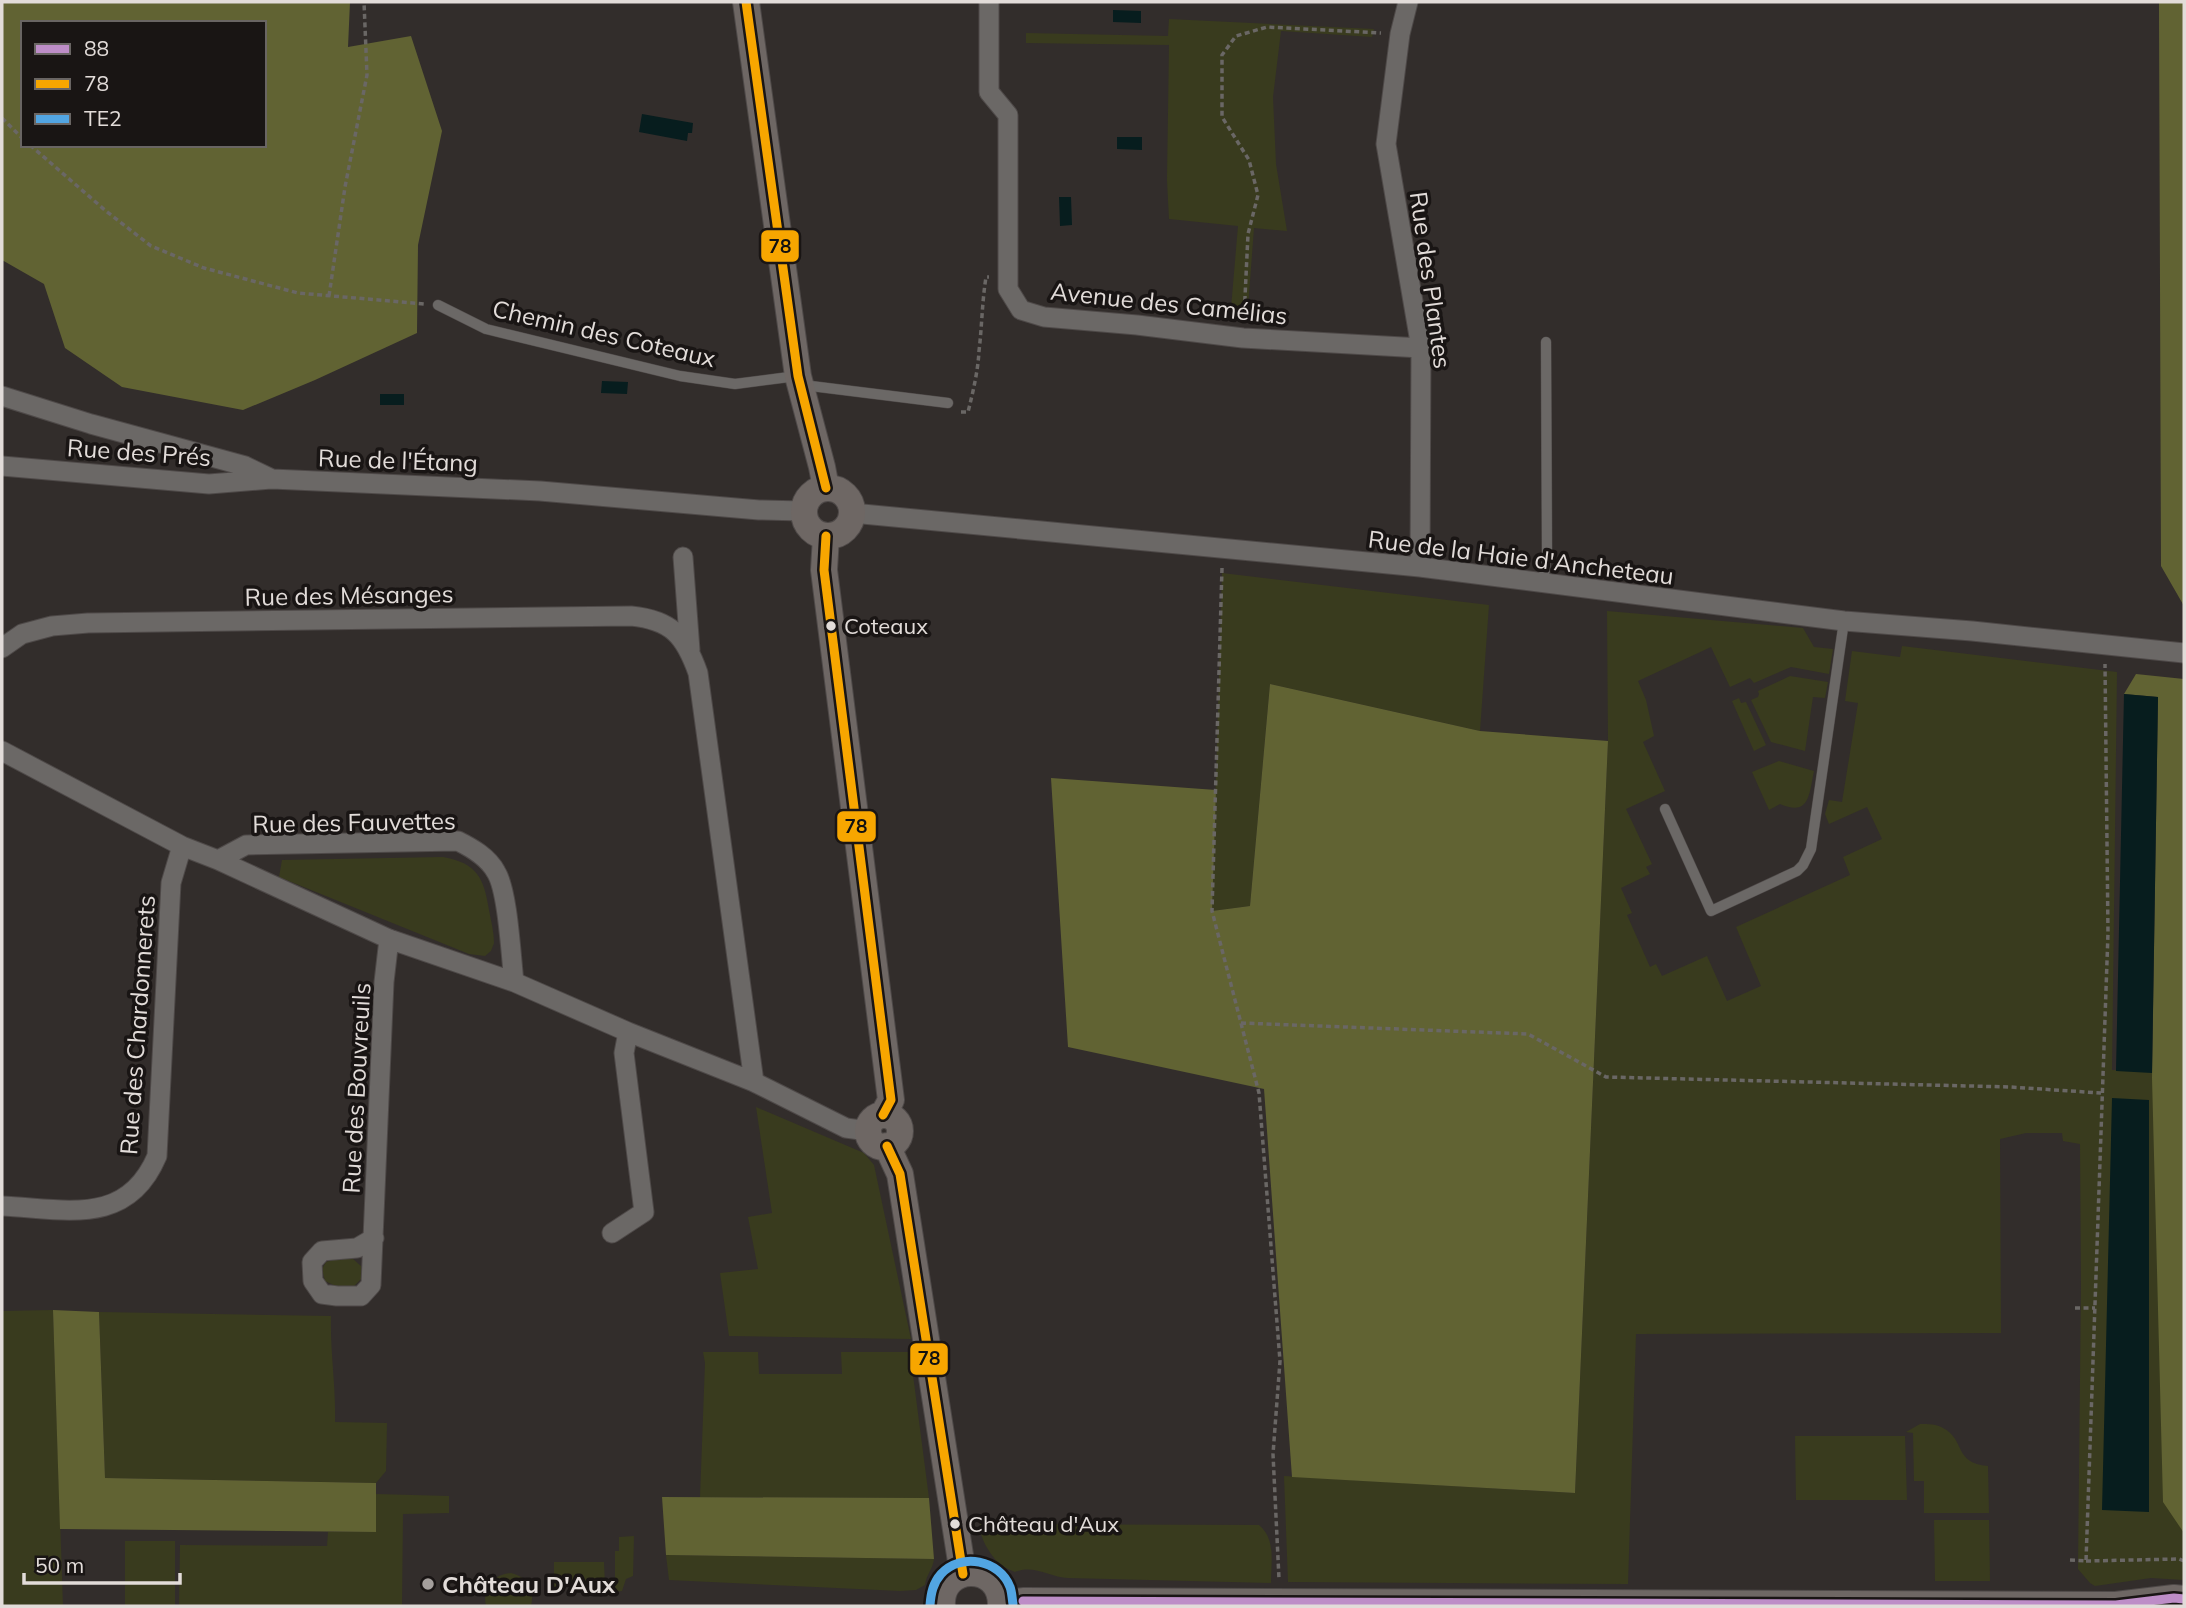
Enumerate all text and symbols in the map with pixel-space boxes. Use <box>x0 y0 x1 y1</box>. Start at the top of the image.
legend <box>21 21 266 147</box>
text: 88 <box>84 35 109 61</box>
text: 78 <box>84 70 109 96</box>
text: TE2 <box>84 105 122 131</box>
street label: Rue des Plantes <box>1404 190 1458 370</box>
line badge: 78 <box>760 229 800 263</box>
text: 78 <box>769 234 791 258</box>
street label: Avenue des Camélias <box>1049 276 1289 330</box>
street label: Chemin des Coteaux <box>490 293 719 373</box>
street label: Rue des Prés <box>66 432 212 472</box>
street label: Rue de l'Étang <box>318 442 478 478</box>
street label: Rue de la Haie d'Ancheteau <box>1366 523 1676 591</box>
street label: Rue des Mésanges <box>244 578 454 612</box>
place label: Coteaux <box>844 612 928 640</box>
marker: Coteaux <box>824 619 838 633</box>
street label: Rue des Fauvettes <box>252 805 456 839</box>
line badge: 78 <box>836 810 877 843</box>
text: 78 <box>845 814 867 838</box>
street label: Rue des Chardonnerets <box>113 894 161 1156</box>
street label: Rue des Bouvreuils <box>336 982 376 1194</box>
line badge: 78 <box>909 1342 949 1376</box>
text: 78 <box>918 1346 940 1370</box>
place label: Château d'Aux <box>968 1510 1119 1538</box>
marker: Château d'Aux <box>948 1517 962 1531</box>
scale bar <box>24 1542 180 1586</box>
text: 50 m <box>35 1552 84 1578</box>
place label: Château D'Aux <box>442 1569 616 1599</box>
marker: Château D'Aux <box>420 1576 436 1592</box>

